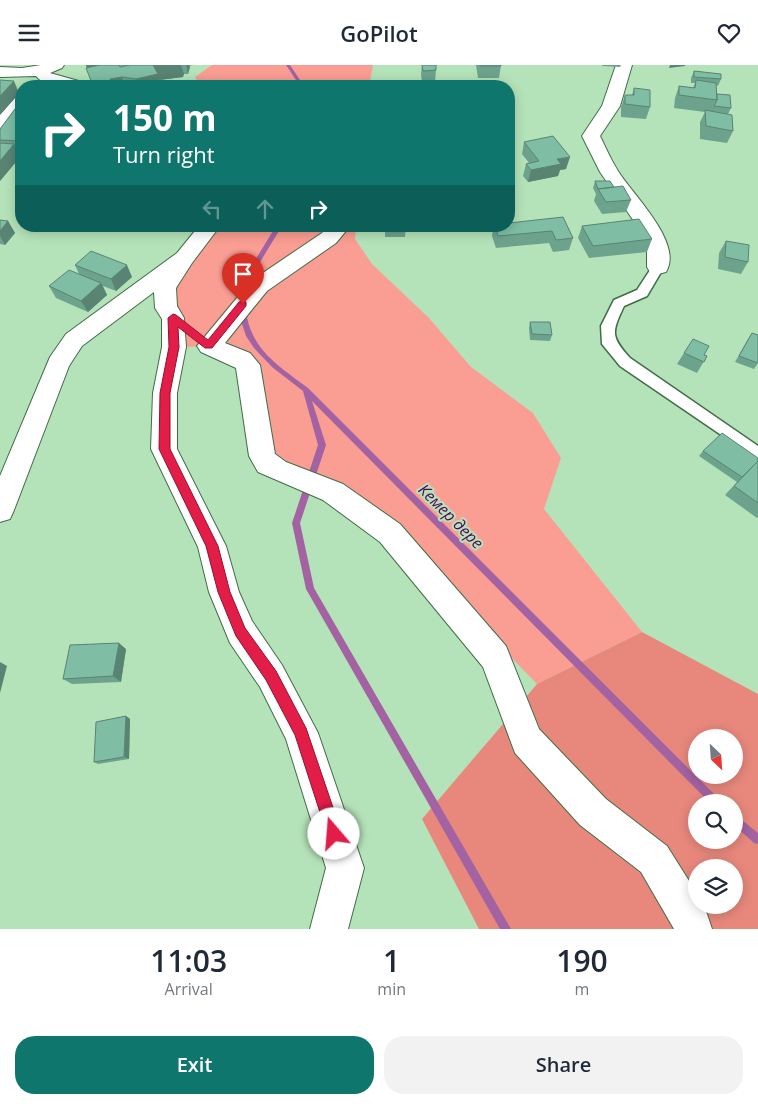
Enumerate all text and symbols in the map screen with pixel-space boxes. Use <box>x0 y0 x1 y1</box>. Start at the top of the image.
text: GoPilot <box>340 18 418 48</box>
icon: menu <box>15 19 43 47</box>
icon: heart <box>715 19 743 47</box>
text: 150 m <box>113 94 217 141</box>
icon: right <box>30 100 95 165</box>
text: Turn right <box>113 139 215 169</box>
icon: left <box>198 195 226 223</box>
icon: ahead <box>251 195 279 223</box>
icon: right <box>304 195 332 223</box>
pin <box>222 253 264 304</box>
icon: arrive <box>229 260 257 288</box>
water label: Кемер дере <box>414 479 488 553</box>
north arrow <box>688 729 742 784</box>
map controls <box>688 729 743 914</box>
button: search <box>688 794 743 849</box>
position arrow <box>307 807 359 859</box>
button: layers <box>688 859 743 914</box>
text: 11:03 <box>150 940 227 981</box>
text: 1 <box>383 940 400 981</box>
text: 190 <box>556 940 608 981</box>
text: Arrival <box>165 978 213 1000</box>
text: min <box>377 978 406 1000</box>
text: m <box>575 978 589 1000</box>
button: Exit <box>15 1036 374 1094</box>
button: Share <box>384 1036 743 1094</box>

